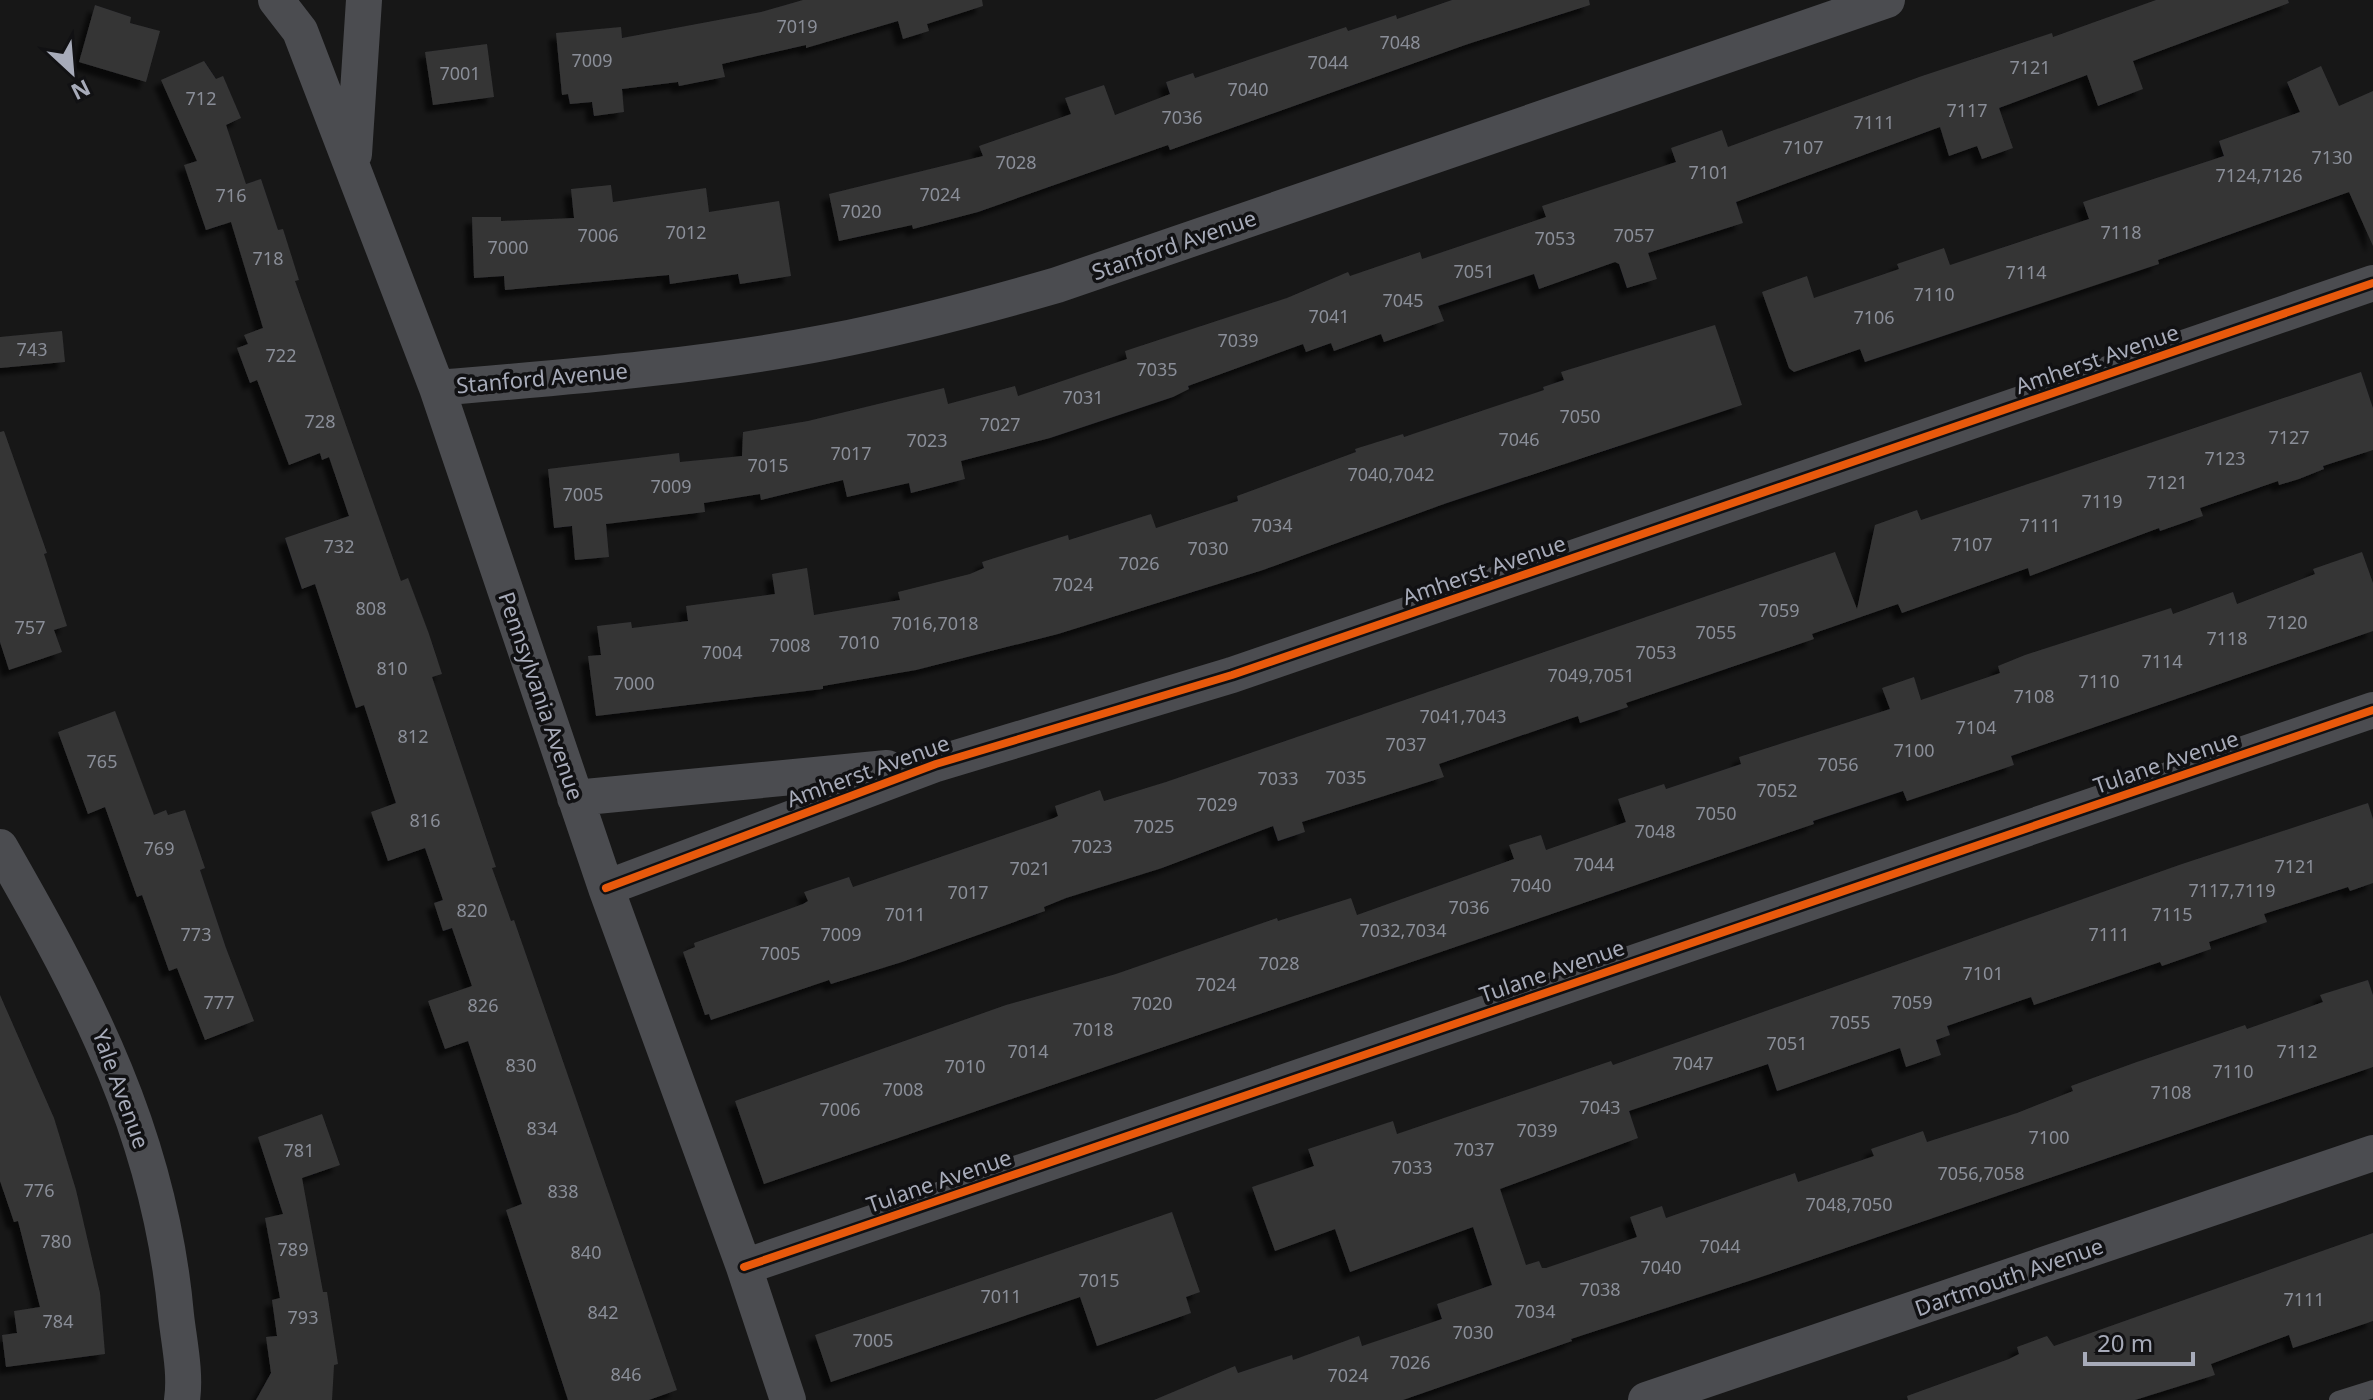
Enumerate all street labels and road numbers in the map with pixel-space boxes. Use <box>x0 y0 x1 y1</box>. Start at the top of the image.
street label: Stanford Avenue <box>1087 202 1260 286</box>
street label: Amherst Avenue <box>2011 316 2182 400</box>
street label: Stanford Avenue <box>455 355 629 399</box>
street label: Amherst Avenue <box>1398 527 1569 611</box>
street label: Pennsylvania Avenue <box>492 588 592 804</box>
street label: Tulane Avenue <box>2089 722 2242 800</box>
street label: Amherst Avenue <box>782 727 953 813</box>
street label: Tulane Avenue <box>1475 931 1628 1009</box>
street label: Yale Avenue <box>87 1025 157 1152</box>
street label: Tulane Avenue <box>862 1141 1015 1219</box>
street label: Dartmouth Avenue <box>1910 1230 2107 1322</box>

